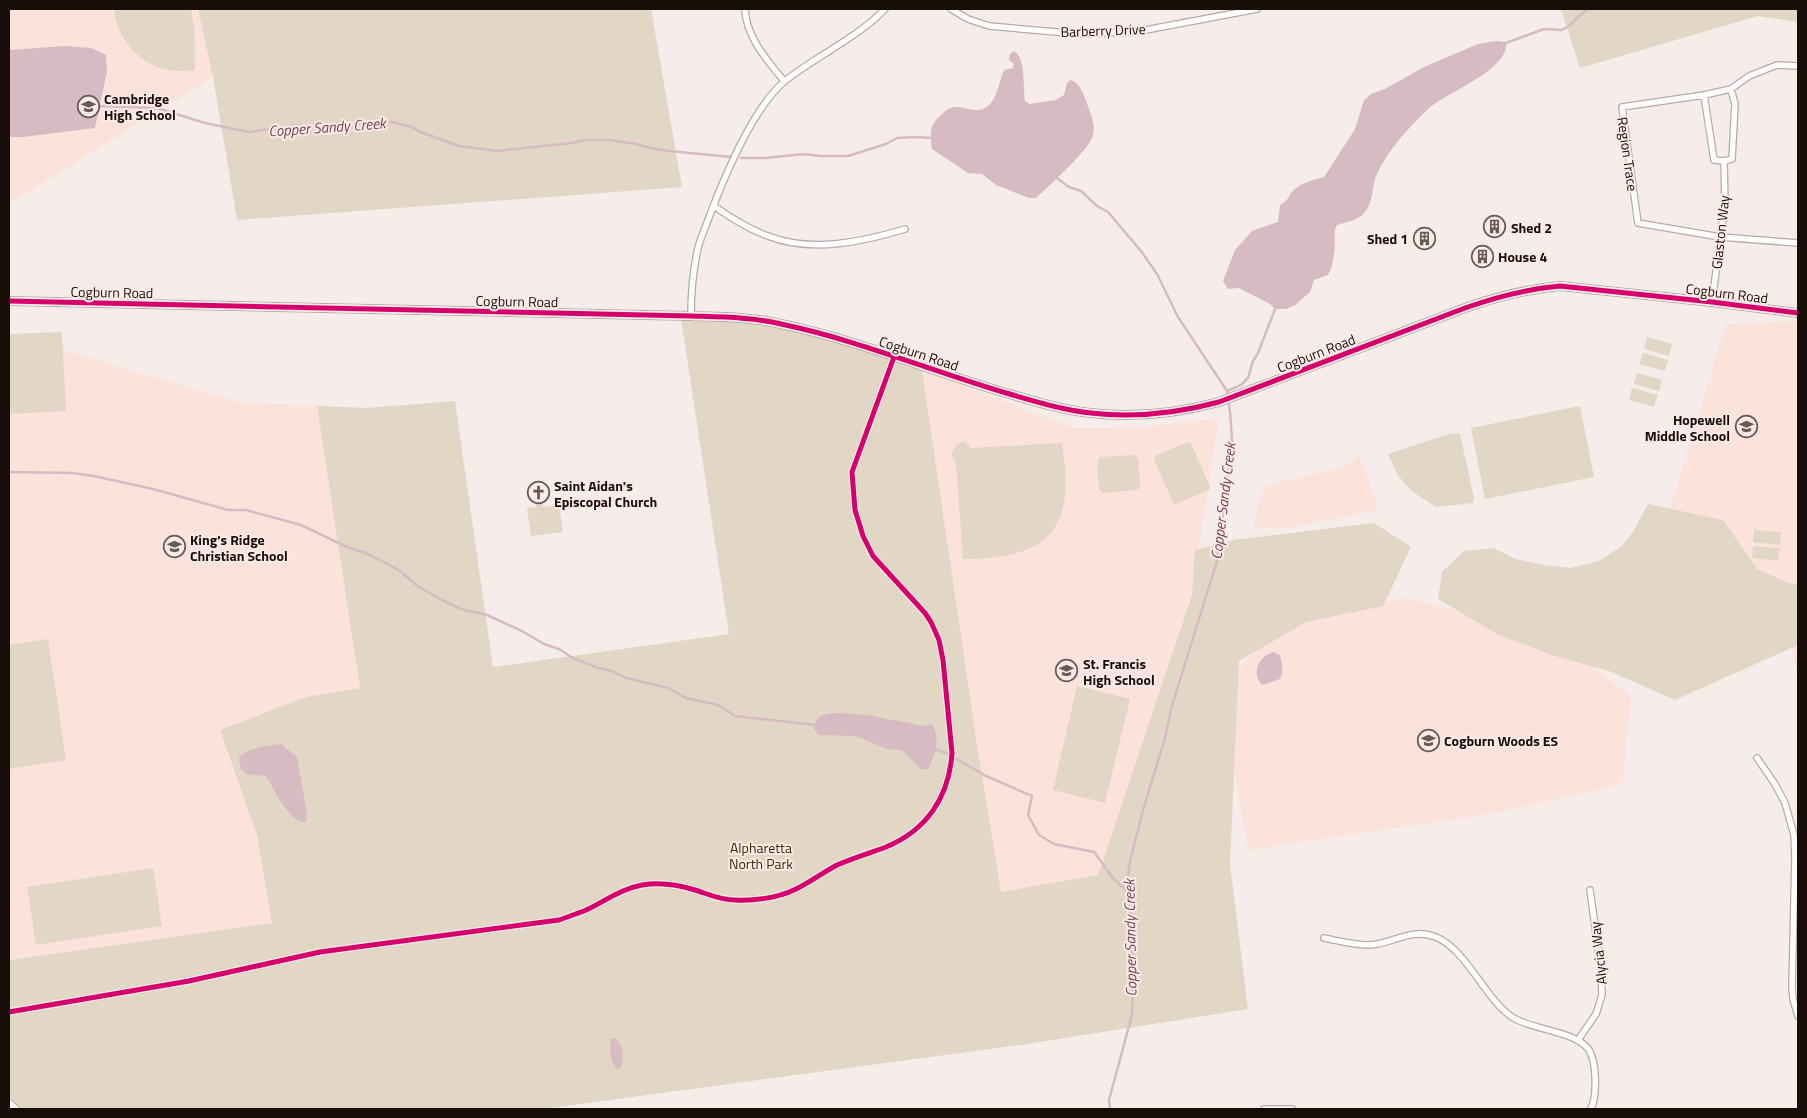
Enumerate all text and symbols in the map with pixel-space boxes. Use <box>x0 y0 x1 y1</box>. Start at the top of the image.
street label: Barberry Drive <box>1060 18 1146 42</box>
place label: Cambridge High School <box>104 88 176 125</box>
school or university icon: Cambridge High School <box>76 94 100 118</box>
water label: Copper Sandy Creek <box>268 111 389 143</box>
street label: Region Trace <box>1612 115 1644 193</box>
street label: Glaston Way <box>1706 194 1734 270</box>
building icon: Shed 2 <box>1483 215 1507 239</box>
place label: Shed 2 <box>1511 217 1552 238</box>
building icon: Shed 1 <box>1412 226 1436 250</box>
place label: Shed 1 <box>1367 228 1408 249</box>
building icon: House 4 <box>1470 244 1494 268</box>
place label: House 4 <box>1498 246 1547 267</box>
street label: Cogburn Road <box>1685 278 1769 308</box>
street label: Cogburn Road <box>71 281 153 303</box>
street label: Cogburn Road <box>476 290 558 312</box>
street label: Cogburn Road <box>1274 328 1358 378</box>
street label: Cogburn Road <box>876 330 962 376</box>
place label: Hopewell Middle School <box>1645 409 1730 446</box>
school or university icon: Hopewell Middle School <box>1734 415 1758 439</box>
water label: Copper Sandy Creek <box>1204 439 1242 561</box>
place label: Saint Aidan's Episcopal Church <box>554 475 657 512</box>
church icon: Saint Aidan's Episcopal Church <box>526 481 550 505</box>
place label: King's Ridge Christian School <box>190 529 288 566</box>
school or university icon: King's Ridge Christian School <box>162 535 186 559</box>
place label: St. Francis High School <box>1083 653 1155 690</box>
school or university icon: St. Francis High School <box>1055 659 1079 683</box>
school or university icon: Cogburn Woods ES <box>1416 728 1440 752</box>
place label: Cogburn Woods ES <box>1444 730 1559 751</box>
park label: Alpharetta North Park <box>729 837 793 874</box>
water label: Copper Sandy Creek <box>1117 877 1143 997</box>
street label: Alycia Way <box>1584 920 1612 986</box>

